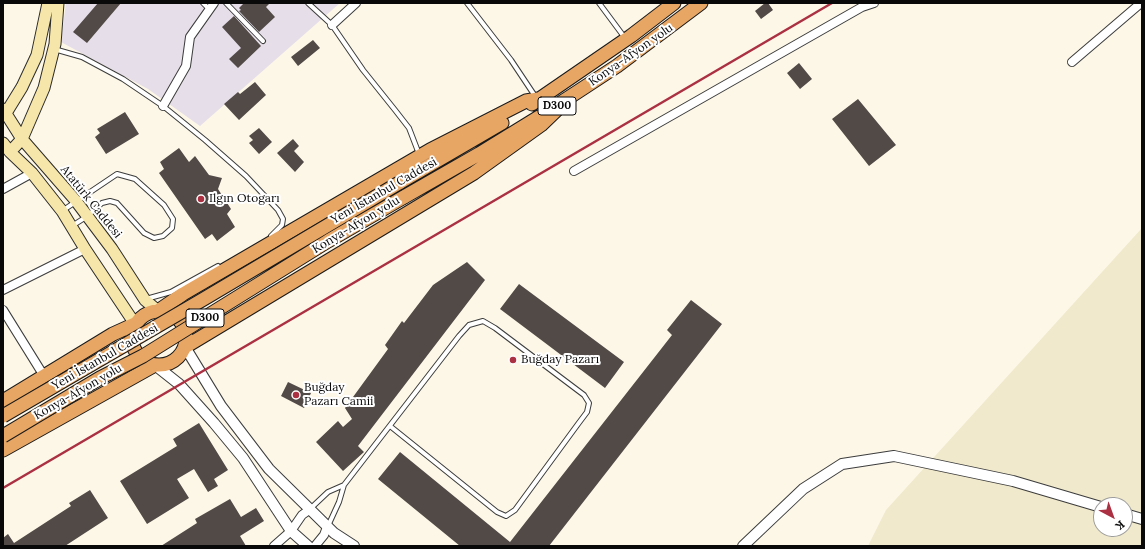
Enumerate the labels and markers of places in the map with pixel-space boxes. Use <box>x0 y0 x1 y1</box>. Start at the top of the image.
place label: Ilgın Otogarı <box>209 192 280 206</box>
marker: Ilgın Otogarı <box>196 194 206 204</box>
place label: Buğday Pazarı <box>521 353 599 367</box>
marker: Buğday Pazarı <box>508 355 518 365</box>
place label: Buğday Pazarı Camii <box>304 381 373 409</box>
marker: Buğday Pazarı Camii <box>291 390 301 400</box>

